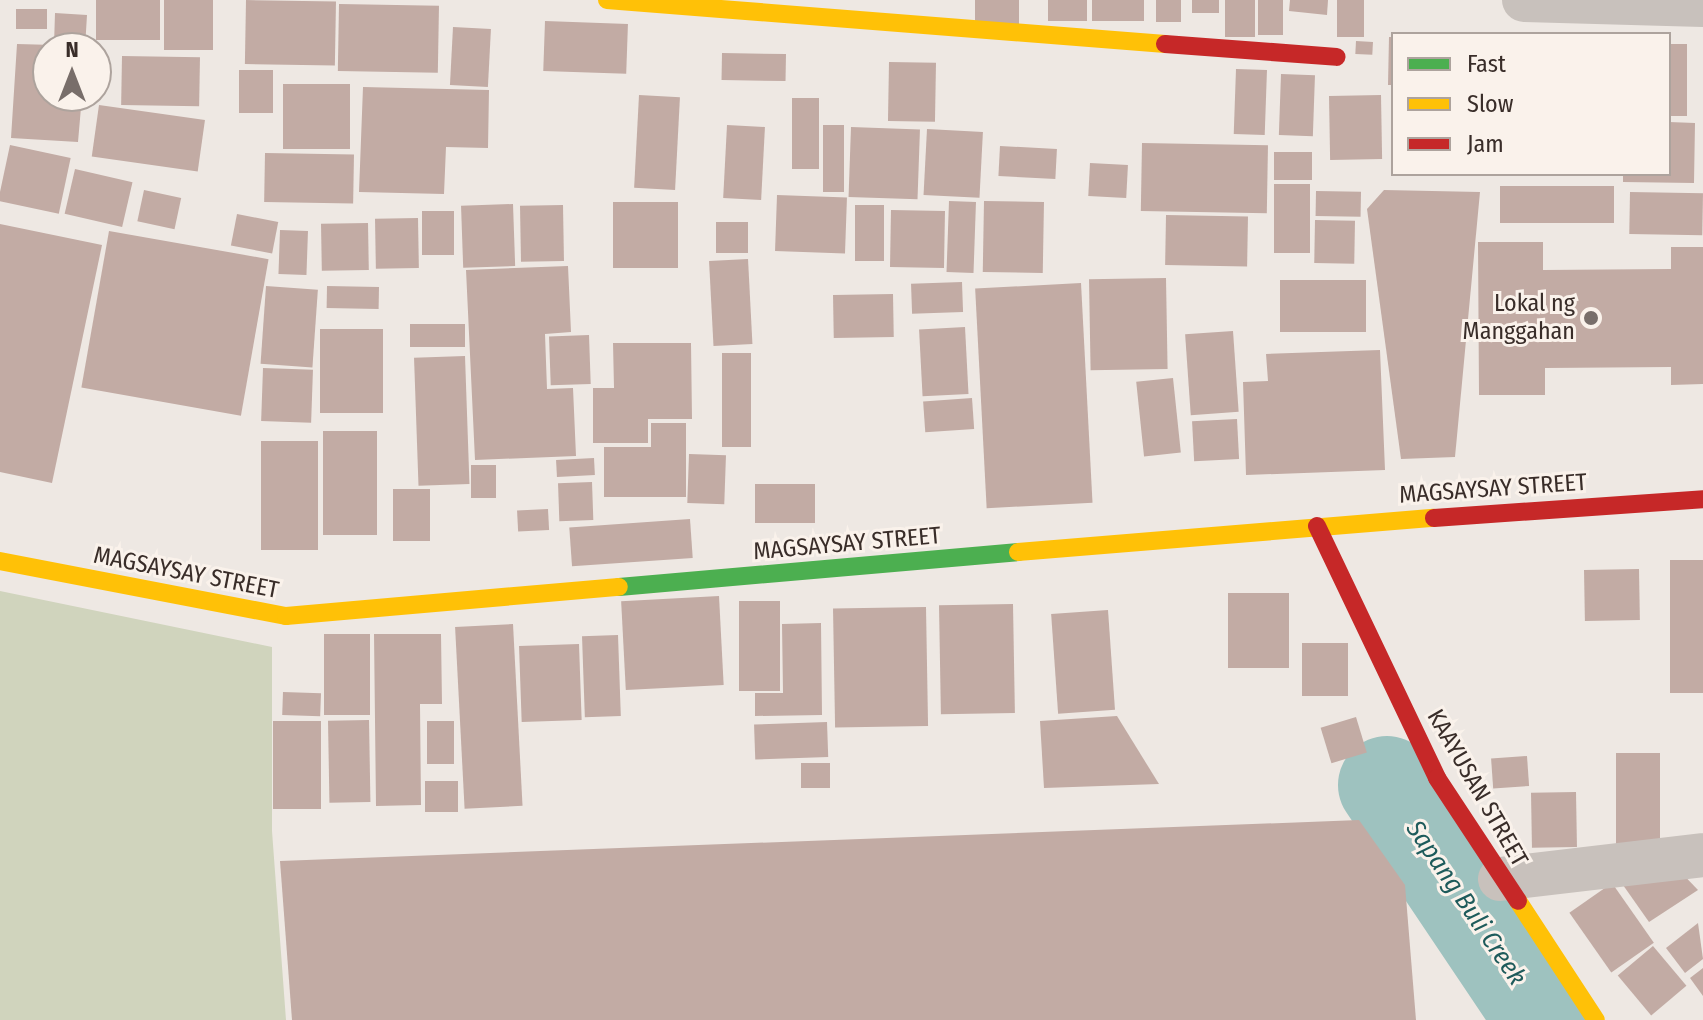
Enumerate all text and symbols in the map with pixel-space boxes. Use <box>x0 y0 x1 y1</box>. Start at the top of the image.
north arrow <box>32 32 112 112</box>
legend <box>1391 32 1671 176</box>
text: N <box>65 36 79 63</box>
text: Fast <box>1467 50 1506 78</box>
text: Slow <box>1467 90 1513 118</box>
text: Jam <box>1467 130 1504 158</box>
place label: Lokal ng Manggahan <box>1463 290 1575 346</box>
marker: Lokal ng Manggahan <box>1582 309 1600 327</box>
street label: MAGSAYSAY STREET <box>1398 468 1588 510</box>
street label: MAGSAYSAY STREET <box>752 521 942 567</box>
street label: MAGSAYSAY STREET <box>91 541 281 605</box>
street label: KAAYUSAN STREET <box>1420 704 1534 872</box>
water label: Sapang Buli Creek <box>1399 815 1533 991</box>

